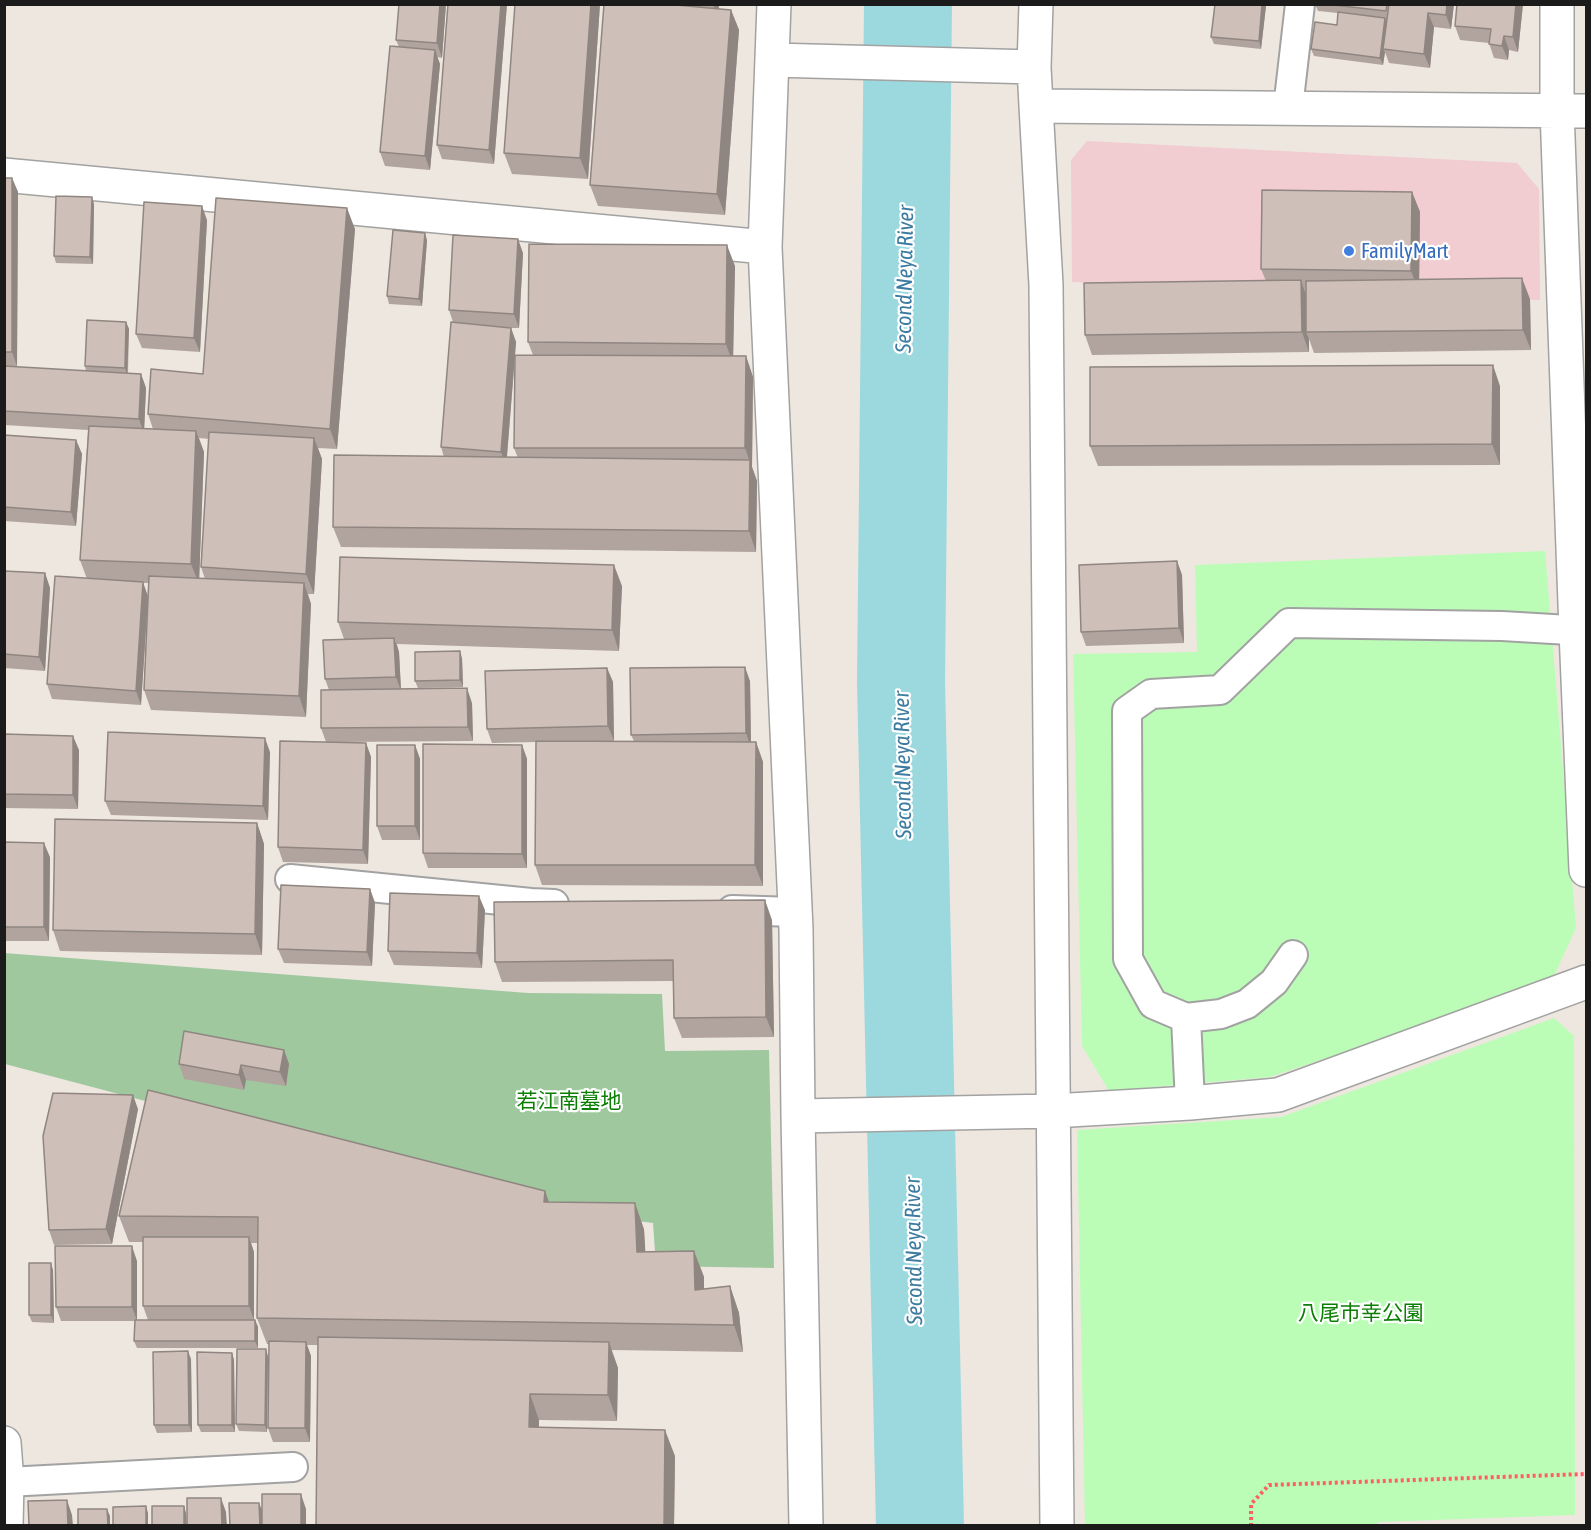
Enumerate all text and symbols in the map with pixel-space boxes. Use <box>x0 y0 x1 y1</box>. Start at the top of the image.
water label: Second Neya River <box>891 205 919 353</box>
place label: FamilyMart <box>1361 238 1449 264</box>
marker: FamilyMart <box>1342 244 1356 258</box>
water label: Second Neya River <box>889 691 917 839</box>
park label: 若江南墓地 <box>517 1088 621 1114</box>
water label: Second Neya River <box>900 1177 928 1325</box>
park label: 八尾市幸公園 <box>1298 1300 1424 1326</box>

